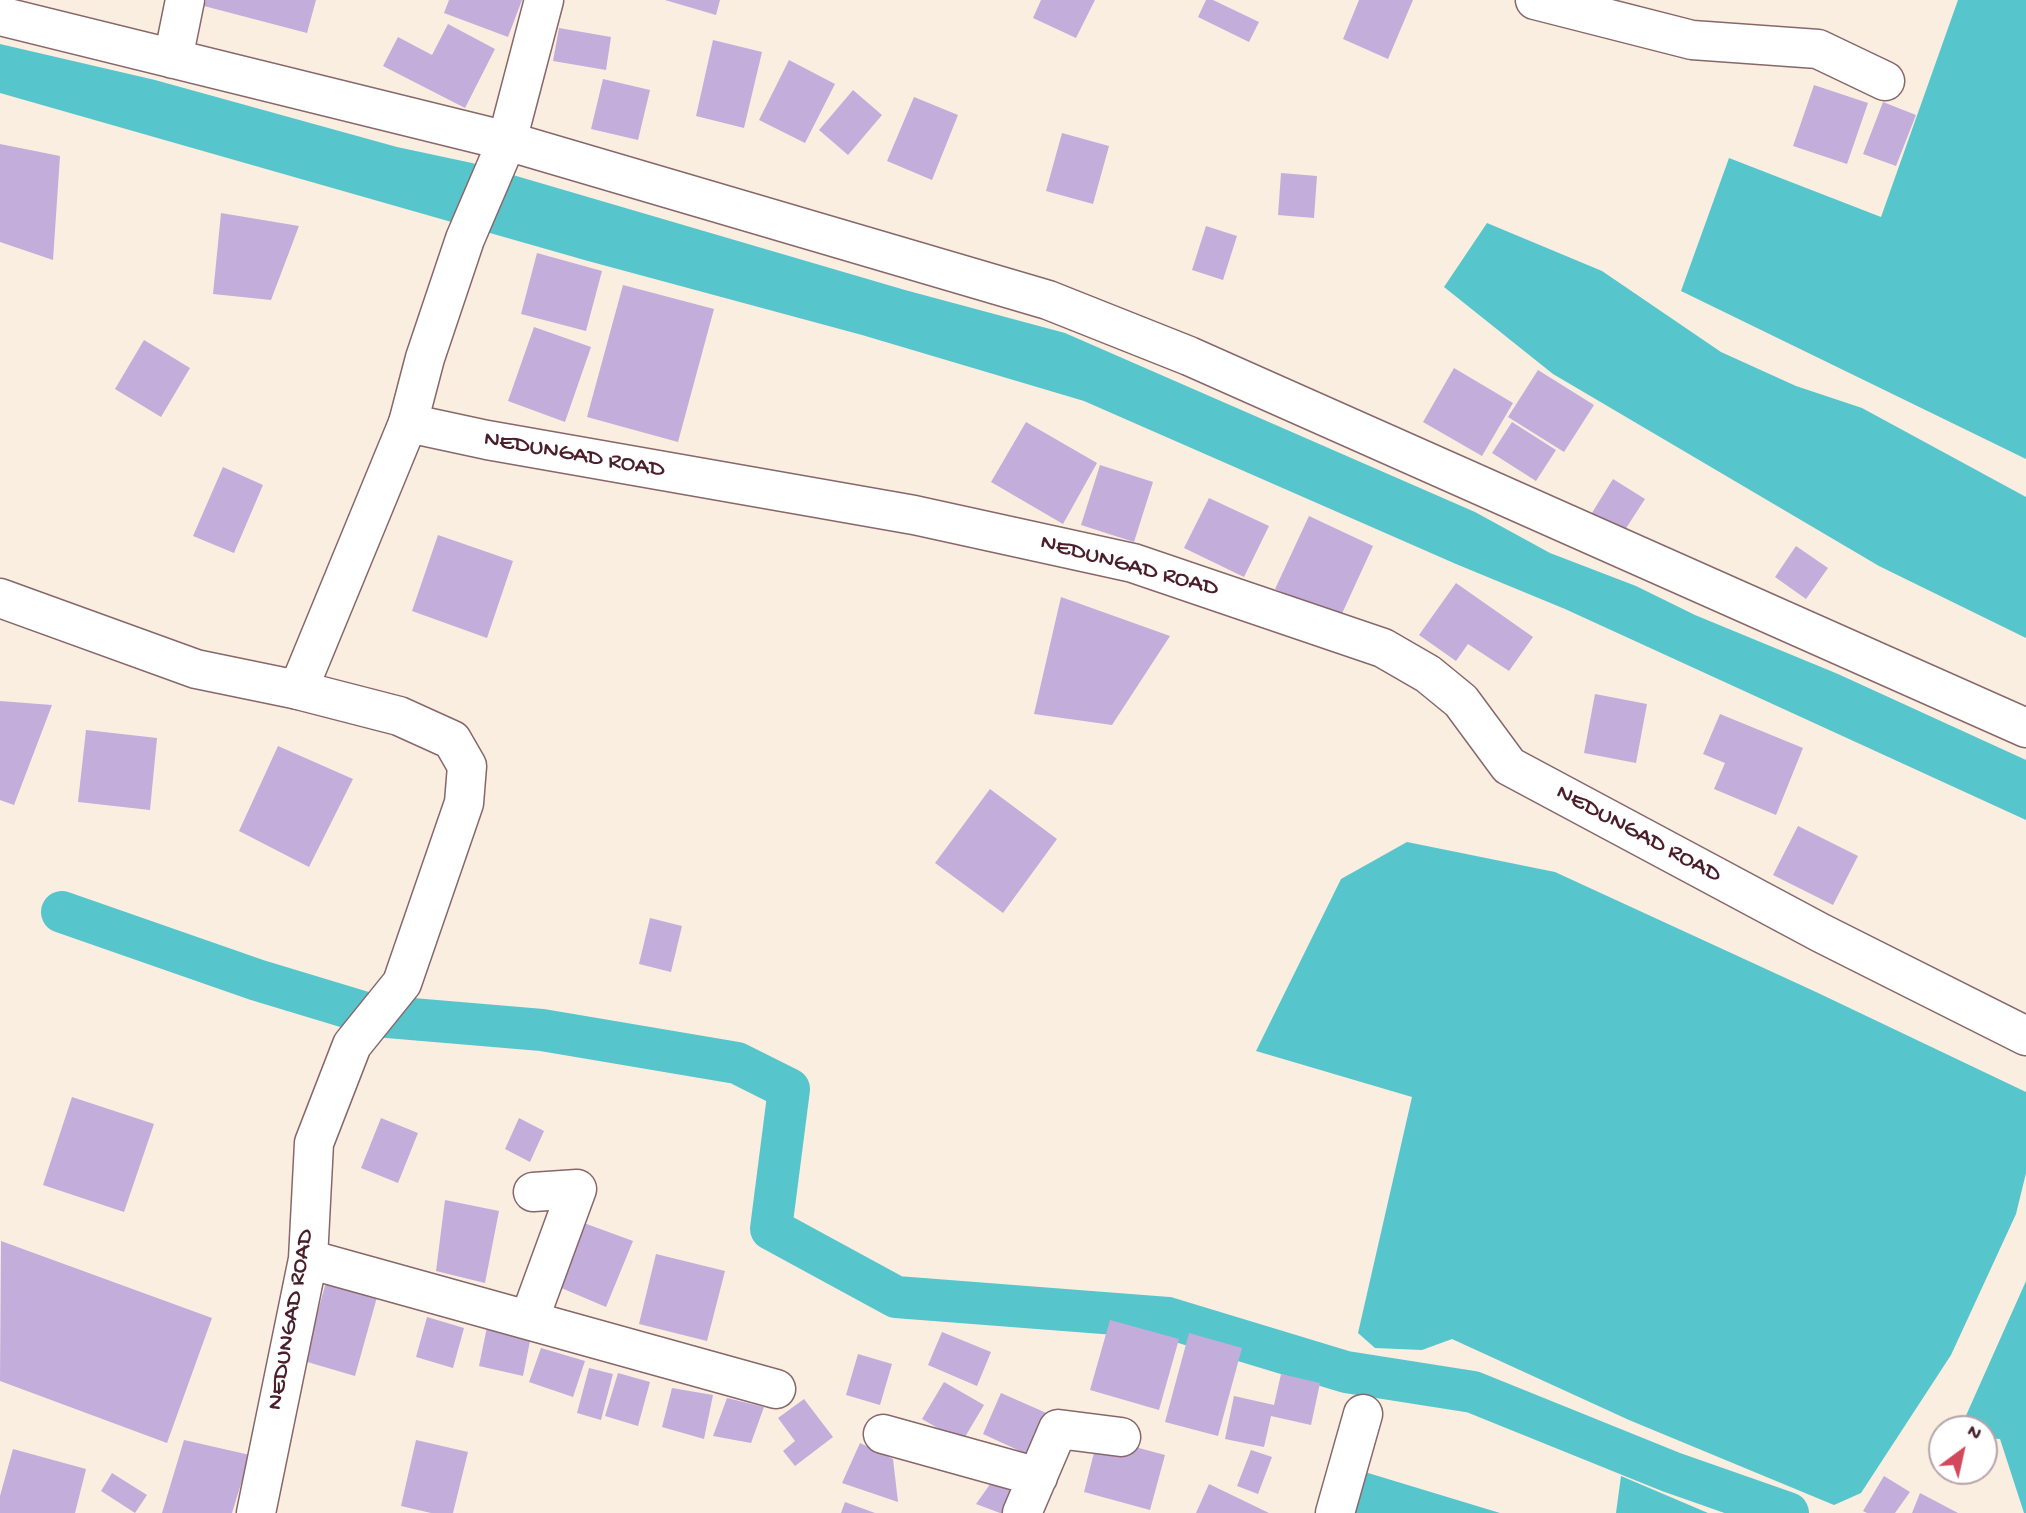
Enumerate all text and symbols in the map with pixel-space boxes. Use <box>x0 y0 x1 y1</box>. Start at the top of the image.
street label: NEDUNGAD ROAD <box>481 426 667 486</box>
street label: NEDUNGAD ROAD <box>1037 529 1221 605</box>
street label: NEDUNGAD ROAD <box>1550 779 1726 891</box>
street label: NEDUNGAD ROAD <box>262 1227 322 1413</box>
north arrow <box>1928 1415 1998 1485</box>
text: N <box>1962 1421 1985 1447</box>

